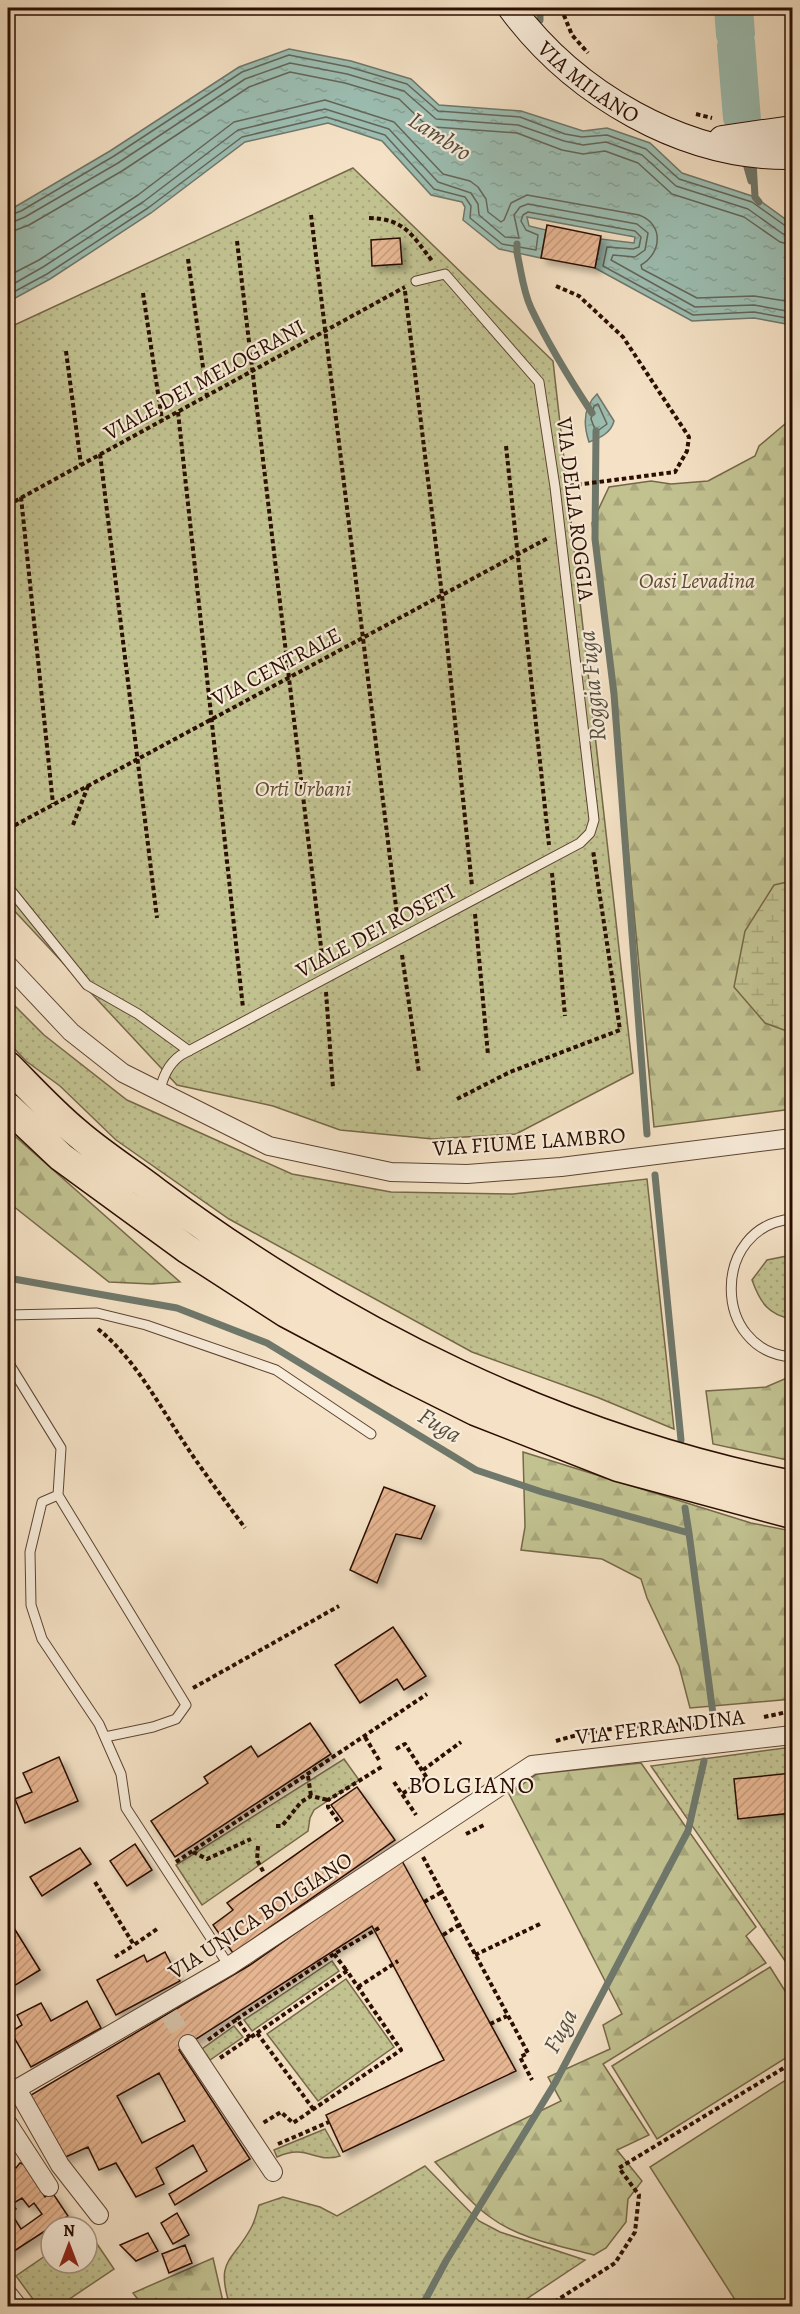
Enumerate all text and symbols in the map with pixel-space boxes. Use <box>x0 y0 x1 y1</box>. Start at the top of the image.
street label: VIA MILANO <box>530 34 645 131</box>
water label: Lambro <box>402 104 478 168</box>
street label: VIALE DEI MELOGRANI <box>98 312 310 448</box>
street label: VIA DELLA ROGGIA <box>549 415 601 604</box>
park label: Oasi Levadina <box>639 566 755 596</box>
street label: VIA CENTRALE <box>206 620 346 714</box>
water label: Roggia Fuga <box>570 629 614 743</box>
park label: Orti Urbani <box>255 774 351 804</box>
street label: VIALE DEI ROSETI <box>290 876 460 986</box>
street label: VIA FIUME LAMBRO <box>431 1120 627 1164</box>
water label: Fuga <box>412 1400 468 1450</box>
street label: VIA FERRANDINA <box>573 1702 747 1752</box>
district label: BOLGIANO <box>408 1769 536 1801</box>
street label: VIA UNICA BOLGIANO <box>162 1845 358 1987</box>
water label: Fuga <box>535 2004 585 2058</box>
north arrow <box>39 2215 99 2275</box>
text: N <box>63 2220 75 2242</box>

